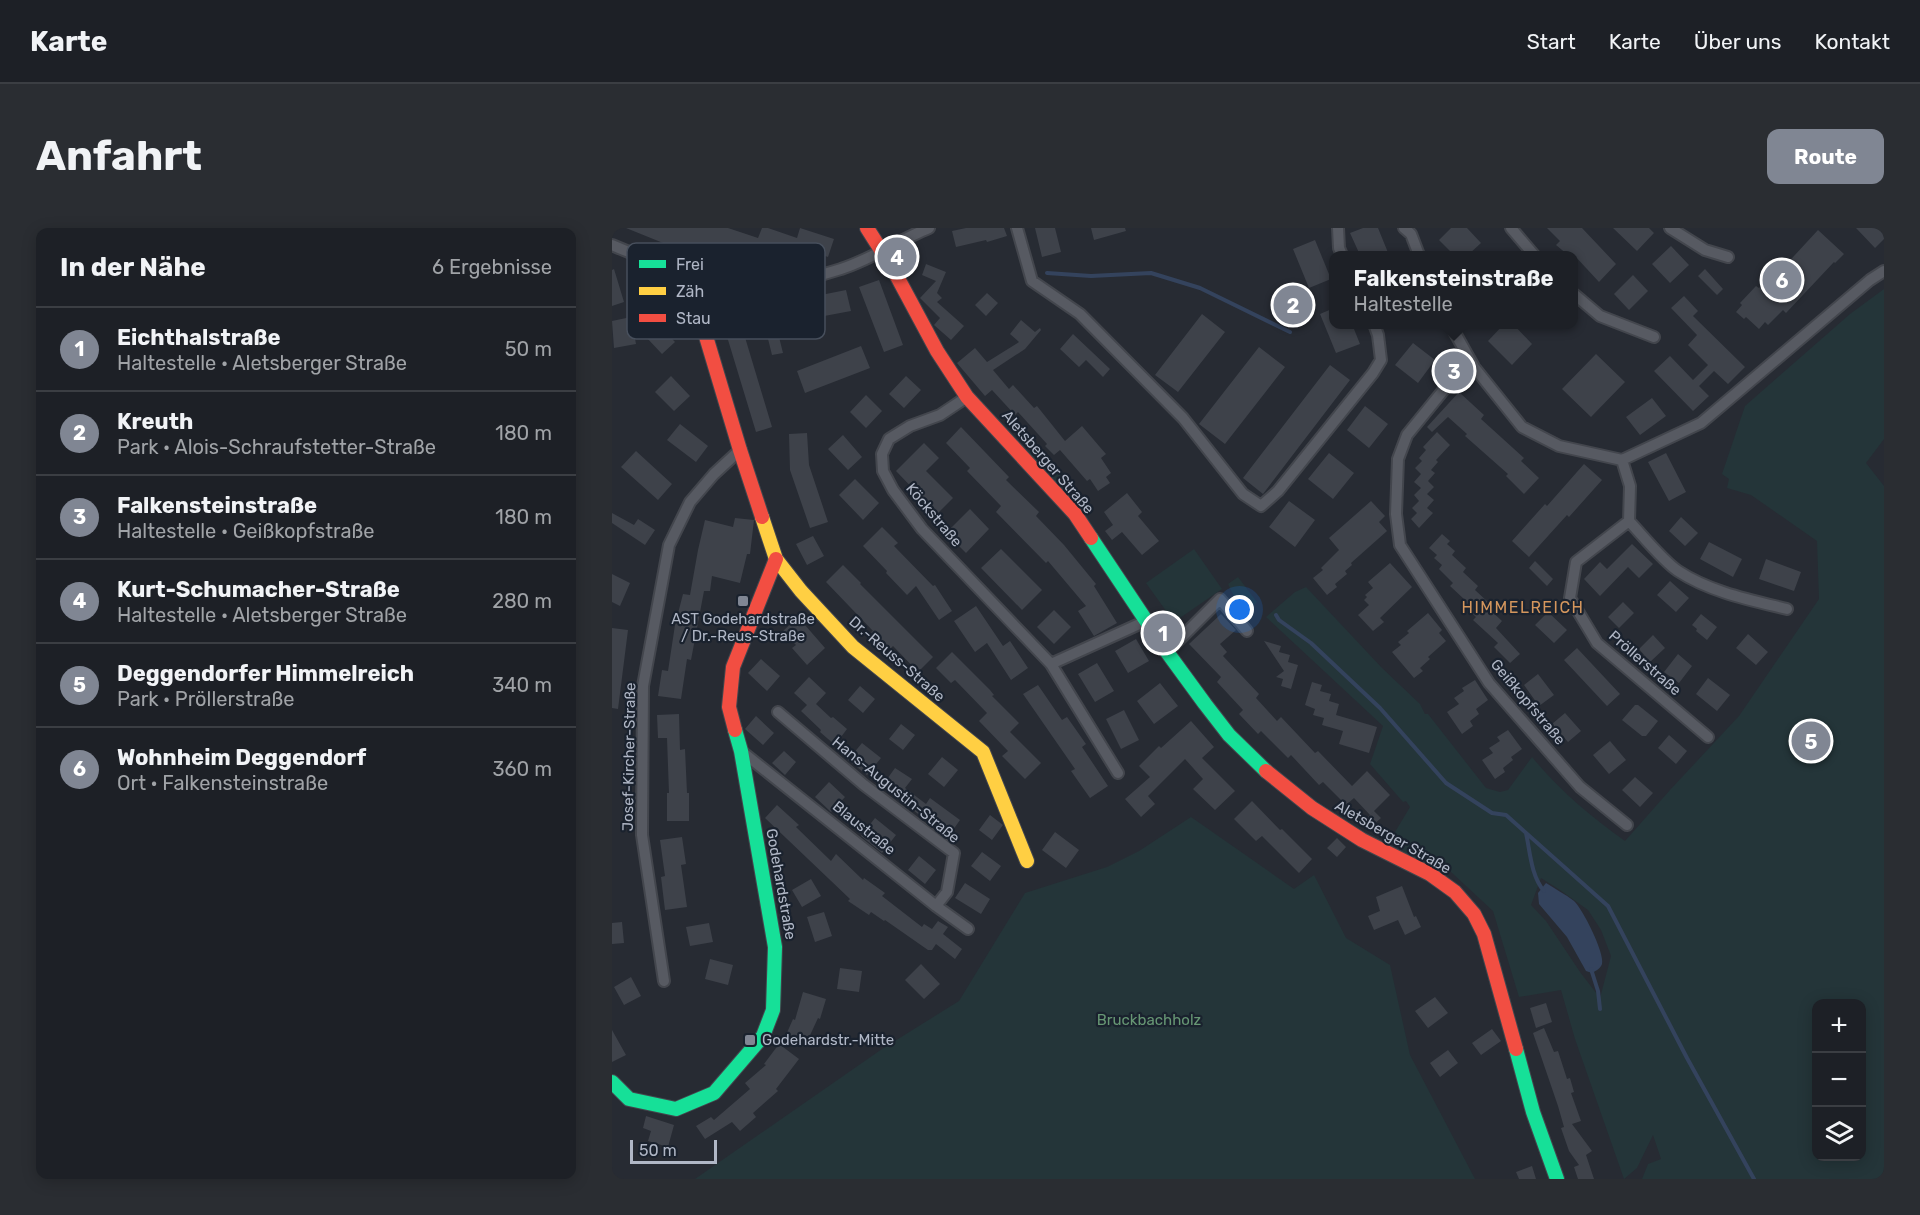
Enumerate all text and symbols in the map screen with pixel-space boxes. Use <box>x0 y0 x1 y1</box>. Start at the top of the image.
text: Karte <box>30 25 107 58</box>
text: Start <box>1527 29 1576 54</box>
text: Karte <box>1609 29 1661 54</box>
text: Über uns <box>1694 29 1782 54</box>
text: Kontakt <box>1815 29 1890 54</box>
button: Route <box>1767 129 1884 184</box>
text: Anfahrt <box>36 131 202 181</box>
pin: 4 <box>878 234 916 279</box>
legend <box>627 243 825 339</box>
popup <box>1329 251 1578 329</box>
text: In der Nähe <box>60 252 206 283</box>
text: 6 Ergebnisse <box>432 255 552 279</box>
text: Frei <box>676 255 704 274</box>
pin: 6 <box>1762 257 1802 302</box>
text: Falkensteinstraße <box>1353 265 1554 292</box>
text: Zäh <box>676 282 704 301</box>
pin: 2 <box>1274 282 1312 328</box>
text: Haltestelle <box>1353 292 1453 316</box>
text: Stau <box>676 309 711 328</box>
text: Eichthalstraße <box>117 324 281 351</box>
text: 1 <box>75 337 84 361</box>
text: 50 m <box>505 337 552 361</box>
pin: 3 <box>1434 348 1474 394</box>
text: Haltestelle · Aletsberger Straße <box>117 351 407 375</box>
street label: Aletsberger Straße <box>998 407 1098 517</box>
text: Kreuth <box>117 408 193 435</box>
text: 2 <box>73 421 86 445</box>
text: 180 m <box>495 421 552 445</box>
text: Park · Alois-Schraufstetter-Straße <box>117 435 436 459</box>
street label: Köckstraße <box>902 479 966 551</box>
text: Falkensteinstraße <box>117 492 317 519</box>
text: 3 <box>73 505 86 529</box>
text: 180 m <box>495 505 552 529</box>
text: Haltestelle · Geißkopfstraße <box>117 519 374 543</box>
text: Kurt-Schumacher-Straße <box>117 576 400 603</box>
text: 4 <box>73 589 86 613</box>
text: 280 m <box>492 589 552 613</box>
marker: AST Godehardstraße / Dr.-Reus-Straße <box>736 594 750 608</box>
your location <box>1225 595 1254 624</box>
district label: HIMMELREICH <box>1461 598 1585 617</box>
text: Haltestelle · Aletsberger Straße <box>117 603 407 627</box>
place label: AST Godehardstraße / Dr.-Reus-Straße <box>671 610 815 645</box>
pin: 1 <box>1144 610 1182 656</box>
street label: Dr.-Reuss-Straße <box>845 613 949 705</box>
street label: Pröllerstraße <box>1605 627 1685 699</box>
street label: Geißkopfstraße <box>1487 656 1569 748</box>
text: Deggendorfer Himmelreich <box>117 660 414 687</box>
text: 5 <box>73 673 86 697</box>
text: 340 m <box>492 673 552 697</box>
street label: Josef-Kircher-Straße <box>619 682 639 832</box>
text: Park · Pröllerstraße <box>117 687 295 711</box>
pin: 5 <box>1792 718 1830 764</box>
street label: Hans-Augustin-Straße <box>829 733 963 847</box>
text: Wohnheim Deggendorf <box>117 744 366 771</box>
text: 6 <box>73 757 86 781</box>
text: 360 m <box>493 757 552 781</box>
text: Ort · Falkensteinstraße <box>117 771 328 795</box>
street label: Aletsberger Straße <box>1332 796 1454 878</box>
street label: Blaustraße <box>829 797 899 859</box>
street label: Godehardstraße <box>762 827 800 941</box>
map controls <box>1812 999 1866 1161</box>
button: + <box>1812 999 1866 1053</box>
park label: Bruckbachholz <box>1097 1011 1202 1029</box>
place label: Godehardstr.-Mitte <box>762 1031 894 1049</box>
marker: Godehardstr.-Mitte <box>743 1033 757 1047</box>
button: − <box>1812 1053 1866 1107</box>
button: layers <box>1812 1107 1866 1161</box>
scale bar <box>630 1137 717 1164</box>
text: 50 m <box>639 1141 677 1160</box>

